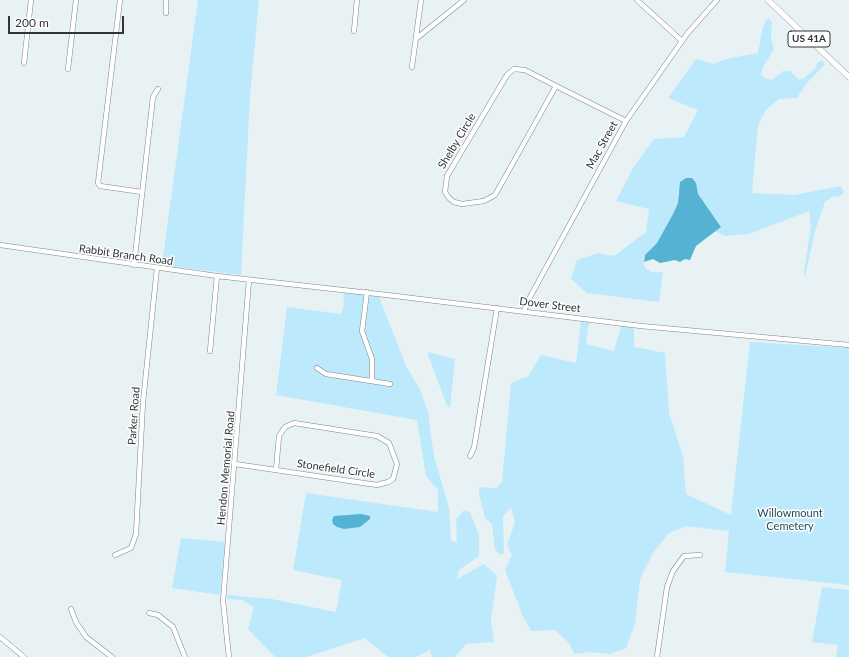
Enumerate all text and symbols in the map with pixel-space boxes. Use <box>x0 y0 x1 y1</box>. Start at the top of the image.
scale bar <box>10 8 126 34</box>
text: 200 m <box>15 15 49 30</box>
road number: US 41A <box>788 31 830 47</box>
street label: Shelby Circle <box>435 111 479 171</box>
street label: Mac Street <box>583 119 621 171</box>
street label: Rabbit Branch Road <box>78 242 174 268</box>
street label: Dover Street <box>519 295 581 315</box>
street label: Parker Road <box>125 387 143 445</box>
street label: Hendon Memorial Road <box>214 410 238 526</box>
street label: Stonefield Circle <box>296 457 376 481</box>
park label: Willowmount Cemetery <box>757 506 823 532</box>

